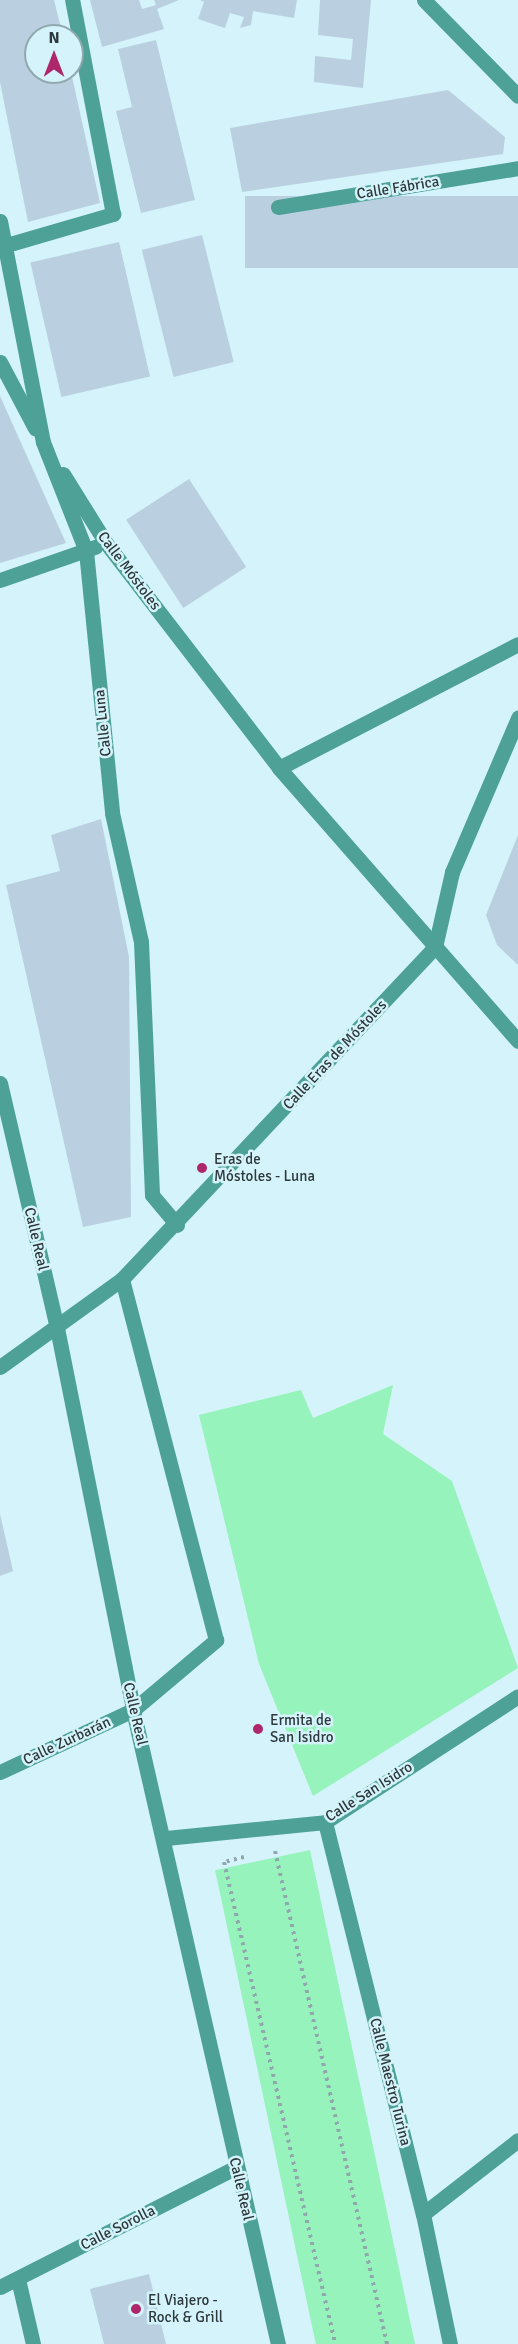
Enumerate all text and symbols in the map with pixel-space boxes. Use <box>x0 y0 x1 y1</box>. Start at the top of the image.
north arrow <box>24 24 84 84</box>
text: N <box>48 28 60 48</box>
street label: Calle Fábrica <box>355 173 441 203</box>
street label: Calle Móstoles <box>94 528 164 614</box>
street label: Calle Luna <box>91 689 115 757</box>
street label: Calle Eras de Móstoles <box>279 996 391 1114</box>
place label: Eras de Móstoles - Luna <box>214 1150 315 1185</box>
marker: Eras de Móstoles - Luna <box>195 1161 209 1175</box>
street label: Calle Real <box>20 1206 52 1272</box>
street label: Calle Real <box>119 1681 151 1747</box>
place label: Ermita de San Isidro <box>270 1711 333 1746</box>
street label: Calle Zurbarán <box>20 1713 114 1769</box>
marker: Ermita de San Isidro <box>251 1722 265 1736</box>
street label: Calle San Isidro <box>322 1758 416 1826</box>
street label: Calle Maestro Turina <box>365 2016 415 2148</box>
street label: Calle Real <box>225 2156 257 2222</box>
street label: Calle Sorolla <box>78 2202 158 2254</box>
place label: El Viajero - Rock & Grill <box>148 2291 223 2326</box>
marker: El Viajero - Rock & Grill <box>129 2302 143 2316</box>

